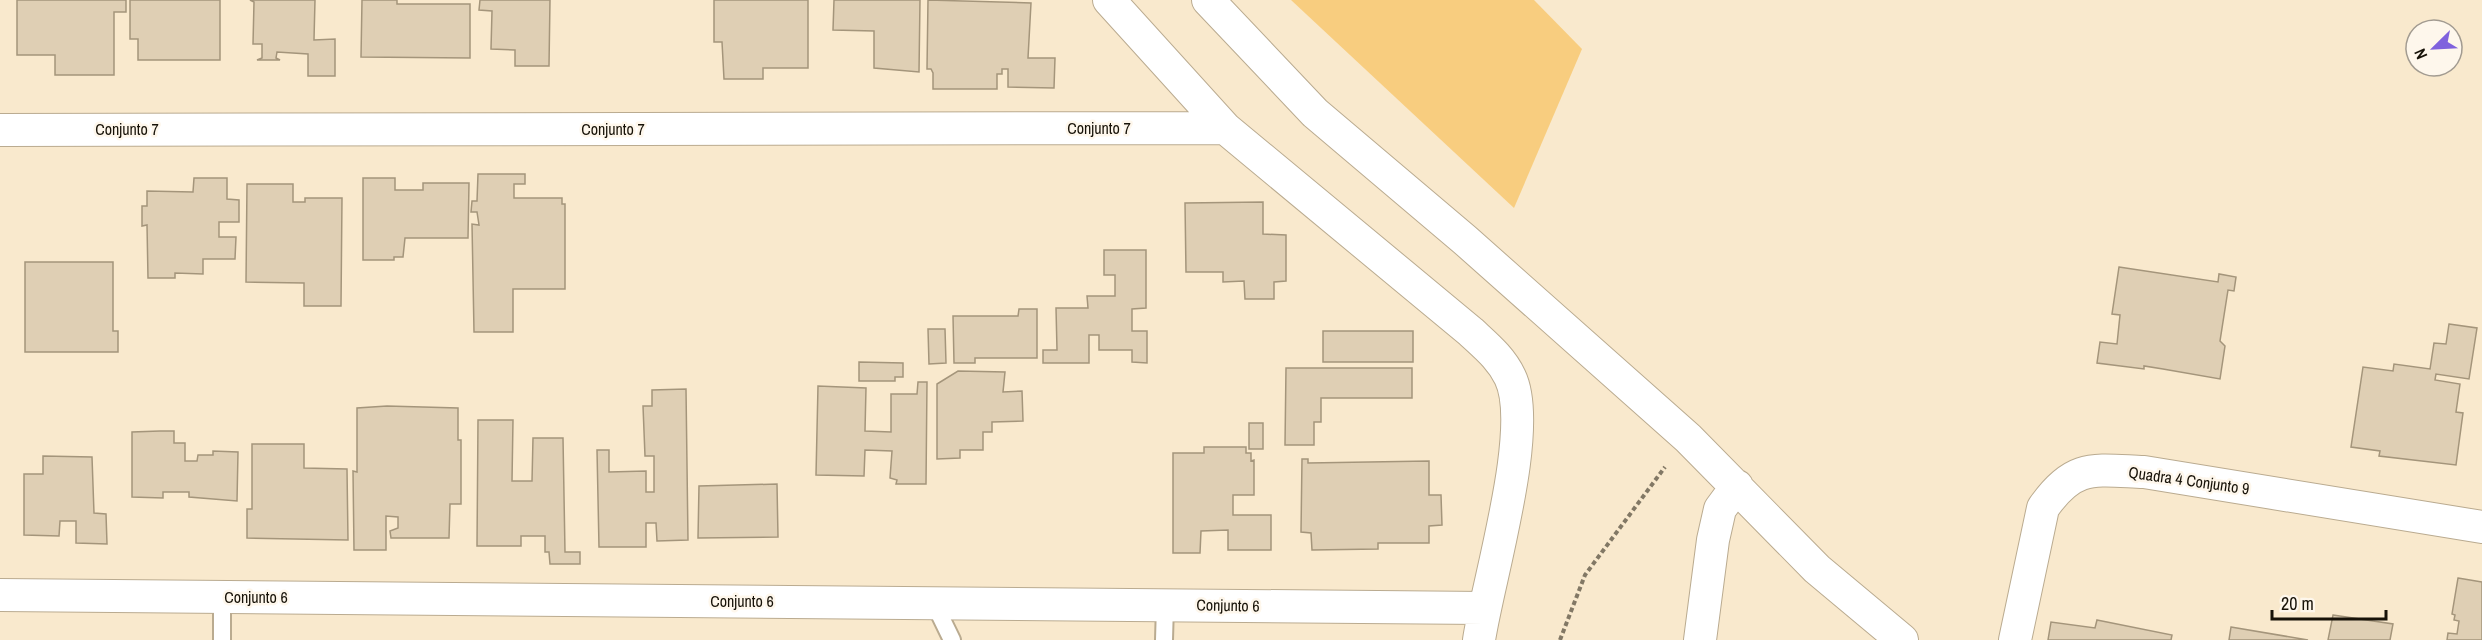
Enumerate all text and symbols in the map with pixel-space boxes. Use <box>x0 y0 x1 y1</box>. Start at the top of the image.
north arrow <box>2404 18 2464 78</box>
text: N <box>2408 45 2432 63</box>
street label: Conjunto 7 <box>1067 117 1131 139</box>
street label: Conjunto 7 <box>95 118 159 140</box>
street label: Conjunto 7 <box>581 118 645 140</box>
street label: Quadra 4 Conjunto 9 <box>2127 461 2251 499</box>
scale bar <box>2272 583 2386 621</box>
street label: Conjunto 6 <box>224 586 288 608</box>
street label: Conjunto 6 <box>710 590 774 612</box>
text: 20 m <box>2281 591 2314 616</box>
street label: Conjunto 6 <box>1196 593 1260 617</box>

